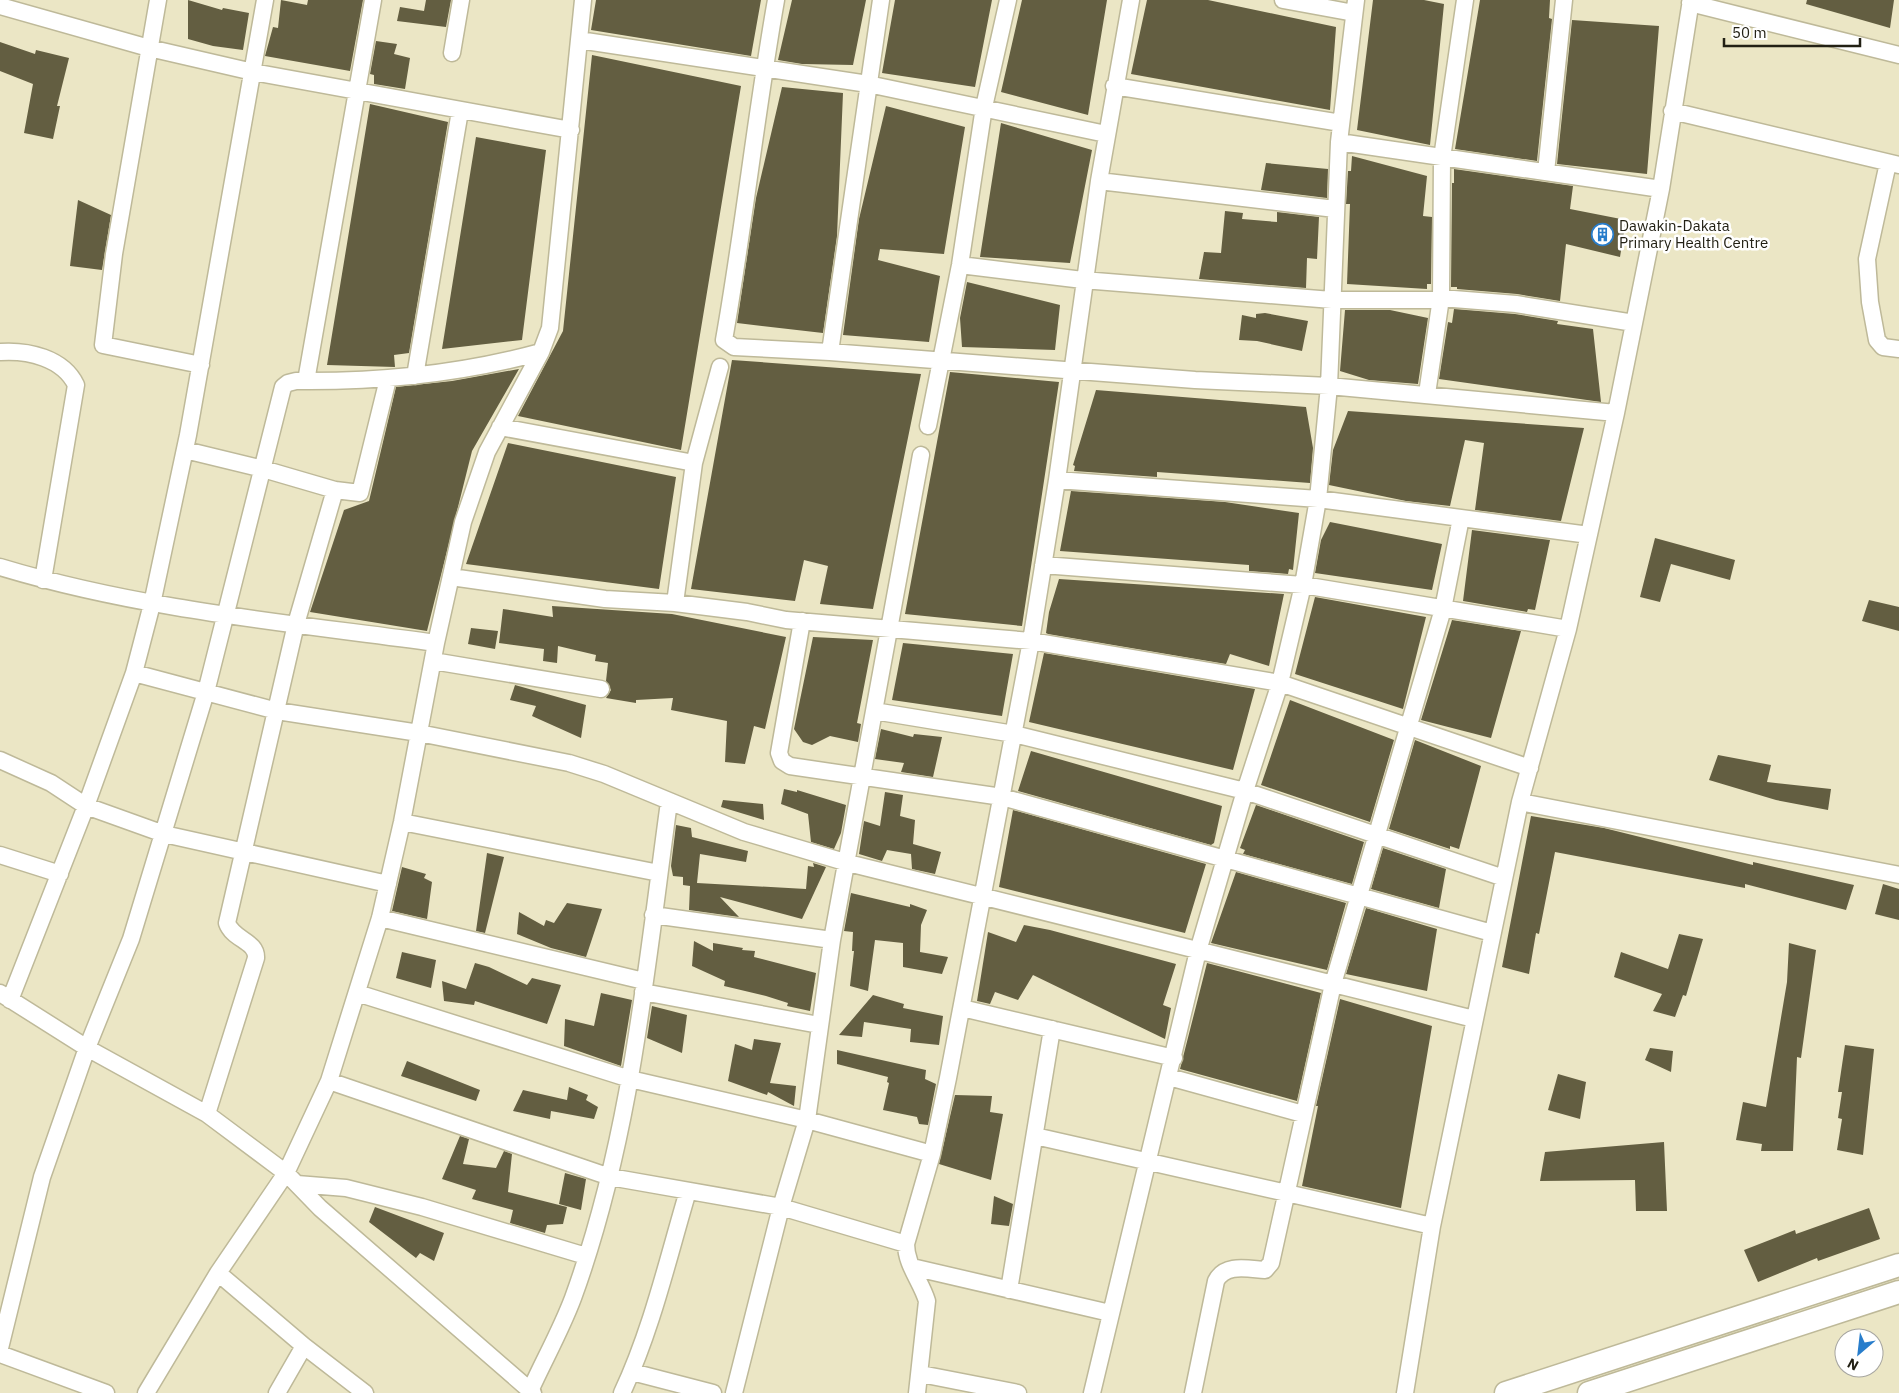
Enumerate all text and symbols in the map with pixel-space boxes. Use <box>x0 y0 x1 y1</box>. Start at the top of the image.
scale bar <box>1724 15 1860 47</box>
text: 50 m <box>1732 23 1767 42</box>
place label: Dawakin-Dakata Primary Health Centre <box>1619 216 1768 252</box>
building icon: Dawakin-Dakata Primary Health Centre <box>1591 222 1615 246</box>
north arrow <box>1834 1328 1884 1378</box>
text: N <box>1844 1354 1862 1375</box>

